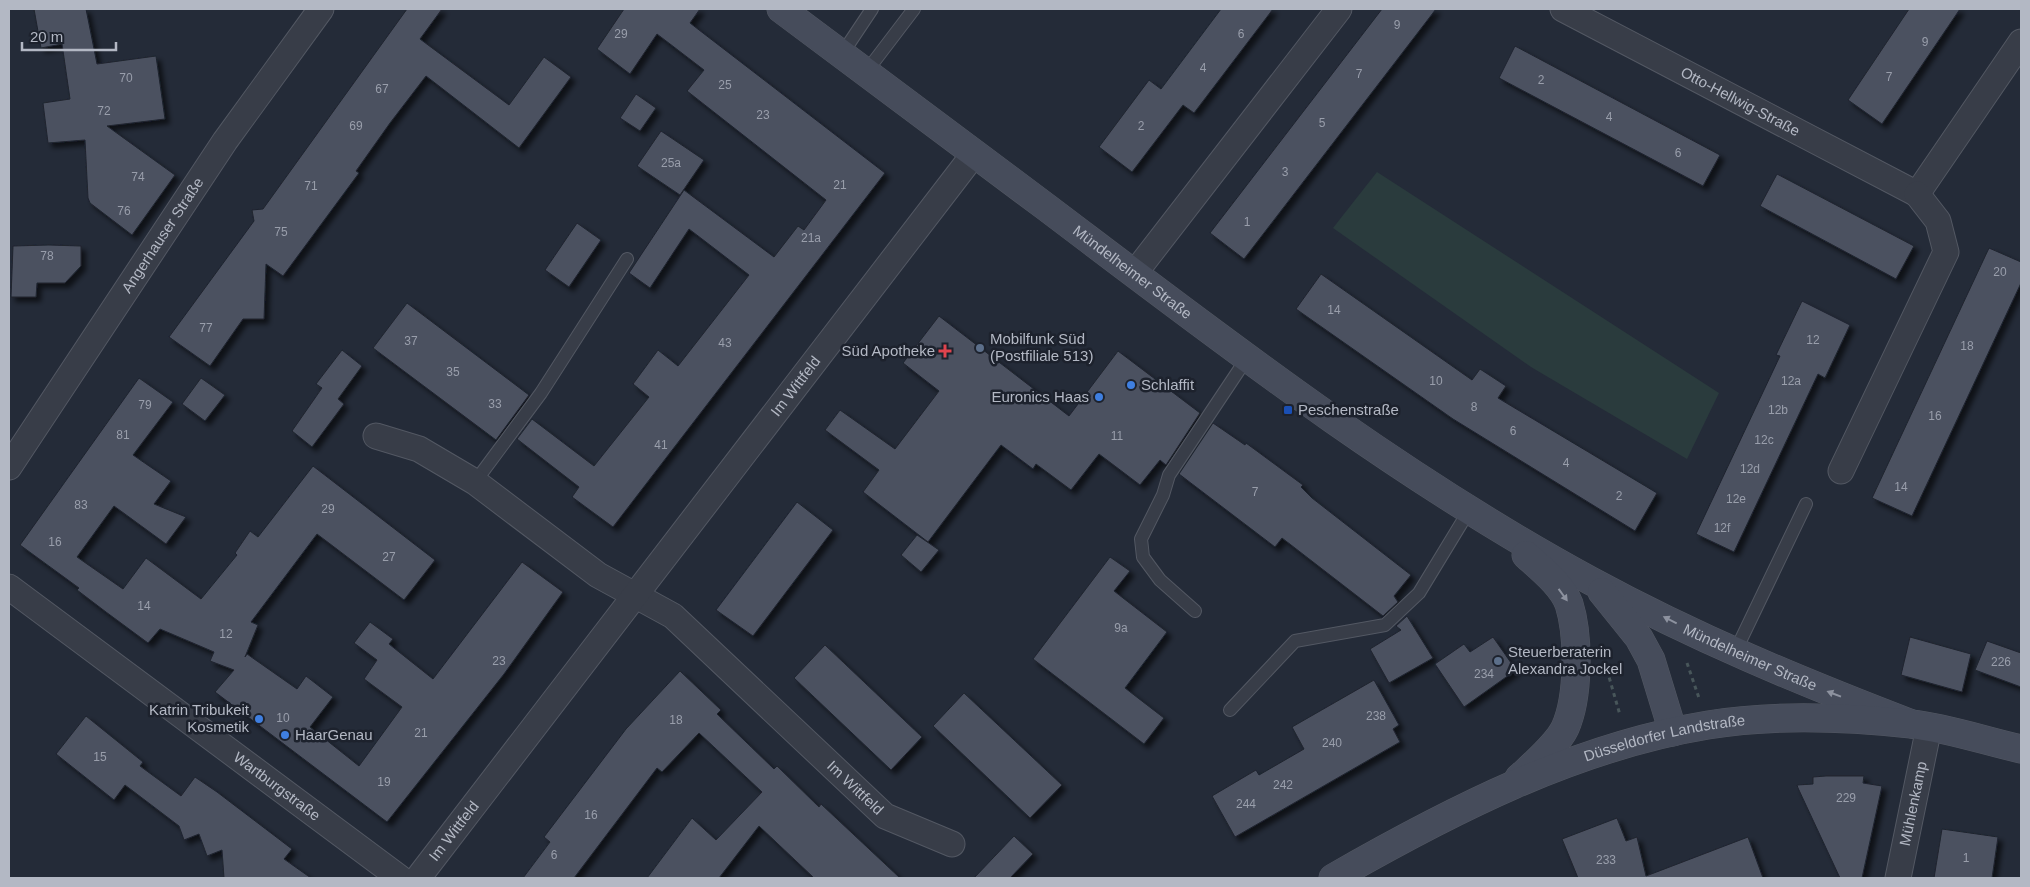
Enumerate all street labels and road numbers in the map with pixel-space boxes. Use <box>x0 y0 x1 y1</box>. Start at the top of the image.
street label: Otto-Hellwig-Straße <box>1678 63 1803 139</box>
street label: Angerhauser Straße <box>118 174 207 296</box>
street label: Mündelheimer Straße <box>1070 222 1195 322</box>
street label: Im Wittfeld <box>767 353 824 419</box>
street label: Mündelheimer Straße <box>1681 620 1820 694</box>
street label: Düsseldorfer Landstraße <box>1582 711 1746 765</box>
street label: Wartburgstraße <box>231 748 324 824</box>
street label: Im Wittfeld <box>824 757 887 818</box>
street label: Mühlenkamp <box>1896 760 1930 847</box>
street label: Im Wittfeld <box>425 798 482 864</box>

